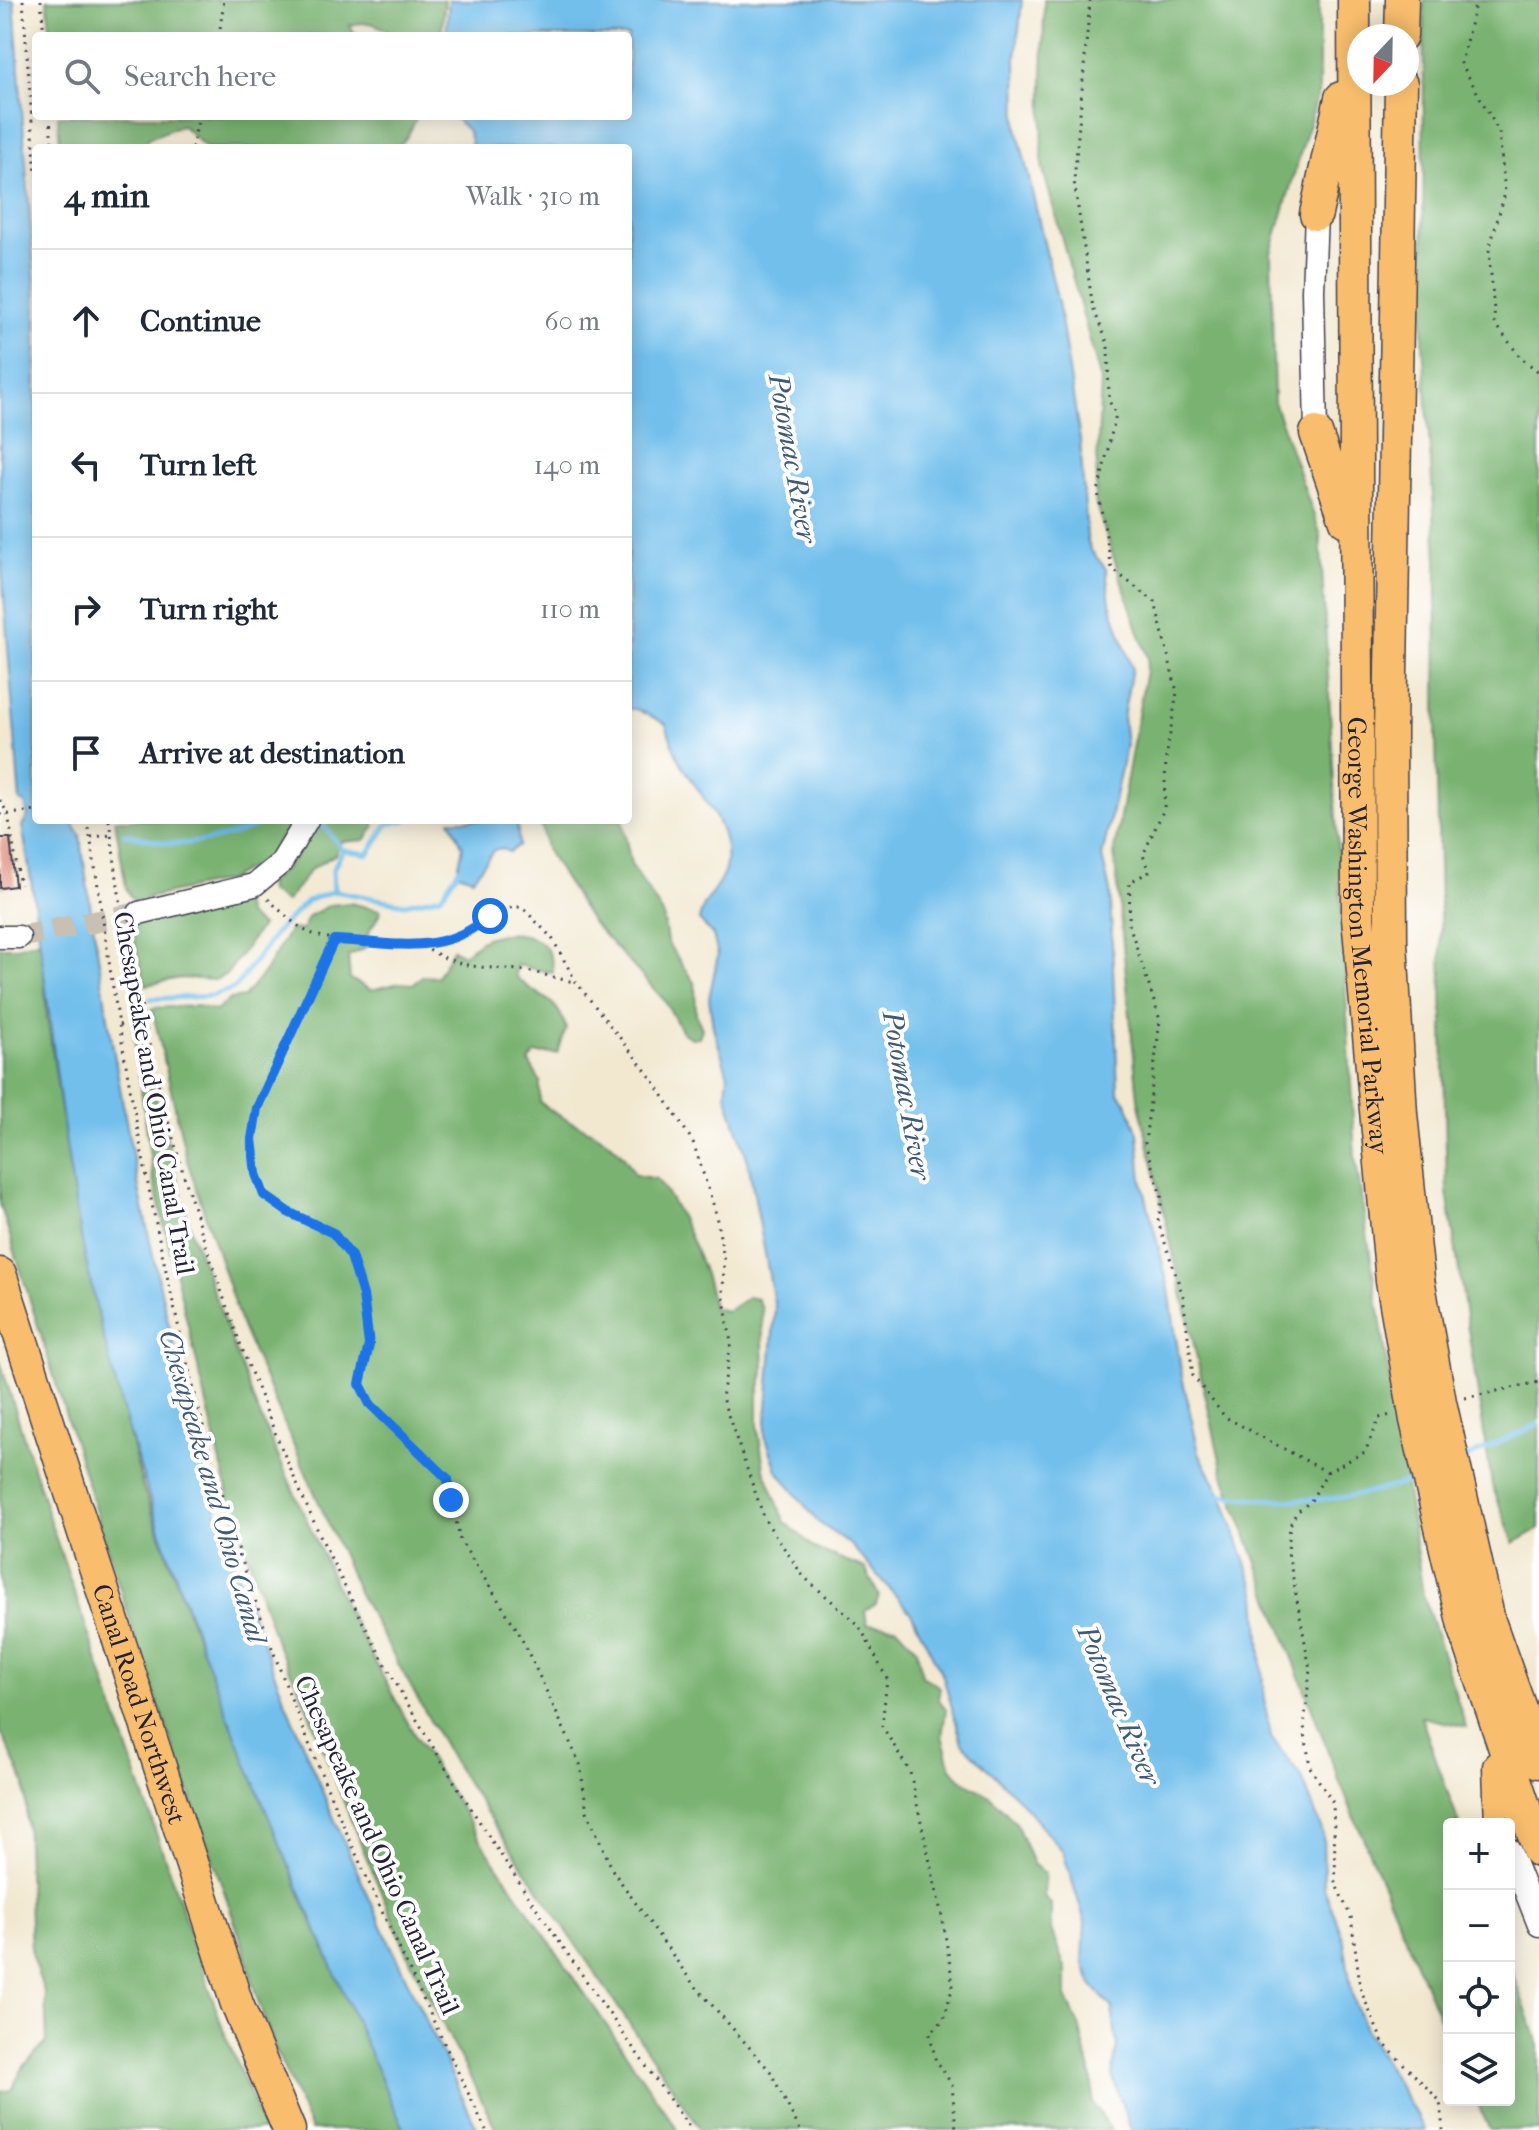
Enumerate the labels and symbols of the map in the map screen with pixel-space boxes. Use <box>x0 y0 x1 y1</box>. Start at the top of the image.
north arrow <box>1347 24 1419 96</box>
water label: Potomac River <box>762 369 825 547</box>
street label: George Washington Memorial Parkway <box>1342 717 1396 1157</box>
route start <box>472 898 508 934</box>
street label: Chesapeake and Ohio Canal Trail <box>107 909 201 1277</box>
water label: Potomac River <box>876 1006 939 1184</box>
water label: Chesapeake and Ohio Canal <box>152 1326 274 1649</box>
route end <box>433 1482 469 1518</box>
street label: Canal Road Northwest <box>86 1580 193 1828</box>
water label: Potomac River <box>1070 1618 1169 1792</box>
street label: Chesapeake and Ohio Canal Trail <box>288 1671 466 2019</box>

